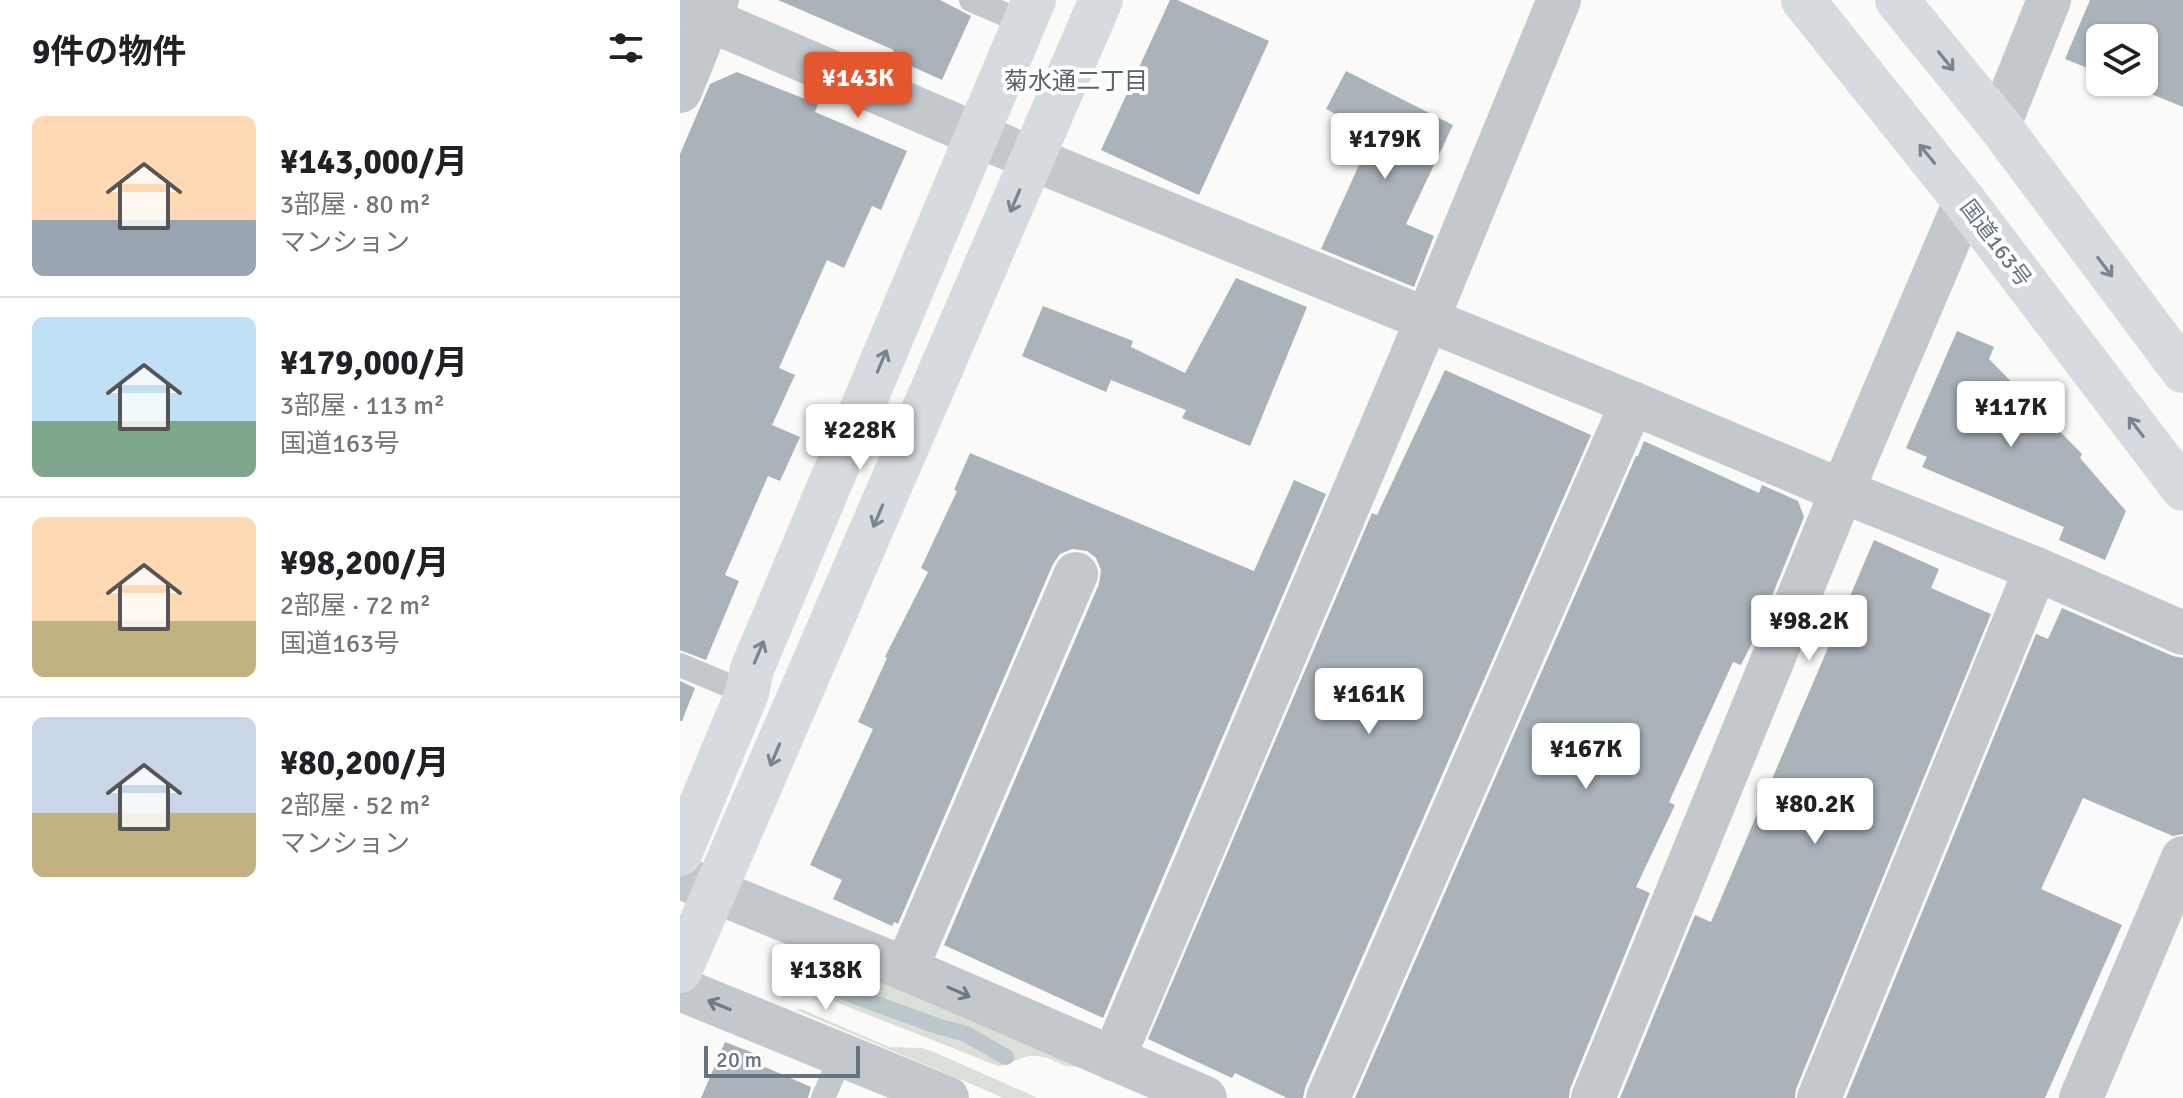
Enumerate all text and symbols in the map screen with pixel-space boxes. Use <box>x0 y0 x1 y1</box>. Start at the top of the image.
map controls <box>2086 24 2158 96</box>
button: layers <box>2086 24 2158 96</box>
icon: filters <box>604 26 648 70</box>
text: 9件の物件 <box>32 31 186 73</box>
one-way arrow <box>1937 50 1955 71</box>
pin: ¥143K <box>802 52 914 120</box>
text: ¥143K <box>822 62 894 94</box>
district label: 菊水通二丁目 <box>1004 66 1148 96</box>
pin: ¥179K <box>1329 113 1441 181</box>
text: ¥179K <box>1349 123 1421 155</box>
text: ¥143,000/月 <box>280 141 468 183</box>
one-way arrow <box>1918 144 1935 165</box>
icon: home <box>96 148 192 244</box>
one-way arrow <box>1007 188 1022 212</box>
text: 3部屋 · 80 m² <box>280 189 431 221</box>
street label: 国道163号 <box>1955 194 2037 292</box>
text: マンション <box>280 227 410 259</box>
one-way arrow <box>2096 255 2113 277</box>
text: ¥179,000/月 <box>280 342 468 384</box>
icon: home <box>96 349 192 445</box>
one-way arrow <box>876 349 891 373</box>
pin: ¥117K <box>1955 381 2067 449</box>
text: 3部屋 · 113 m² <box>280 390 445 422</box>
text: ¥117K <box>1975 391 2047 423</box>
pin: ¥228K <box>804 404 916 472</box>
text: ¥228K <box>824 414 896 446</box>
one-way arrow <box>2127 417 2144 438</box>
text: 国道163号 <box>280 428 400 460</box>
one-way arrow <box>870 503 885 528</box>
text: ¥98,200/月 <box>280 542 450 584</box>
icon: home <box>96 549 192 645</box>
text: 2部屋 · 72 m² <box>280 590 431 622</box>
pin: ¥98.2K <box>1744 595 1874 663</box>
text: ¥98.2K <box>1769 605 1849 637</box>
text: 国道163号 <box>280 628 400 660</box>
one-way arrow <box>753 640 768 665</box>
pin: ¥161K <box>1313 668 1425 736</box>
text: ¥161K <box>1333 678 1405 710</box>
pin: ¥167K <box>1530 723 1642 791</box>
text: ¥167K <box>1550 733 1622 765</box>
text: ¥80,200/月 <box>280 742 450 784</box>
one-way arrow <box>767 743 782 767</box>
icon: home <box>96 749 192 845</box>
pin: ¥80.2K <box>1750 778 1880 846</box>
text: ¥80.2K <box>1775 788 1855 820</box>
text: 2部屋 · 52 m² <box>280 790 431 822</box>
text: マンション <box>280 828 410 860</box>
pin: ¥138K <box>770 944 882 1012</box>
text: ¥138K <box>790 954 862 986</box>
one-way arrow <box>947 985 971 1000</box>
one-way arrow <box>707 997 732 1011</box>
scale bar <box>704 1042 860 1078</box>
text: 20 m <box>716 1046 762 1073</box>

